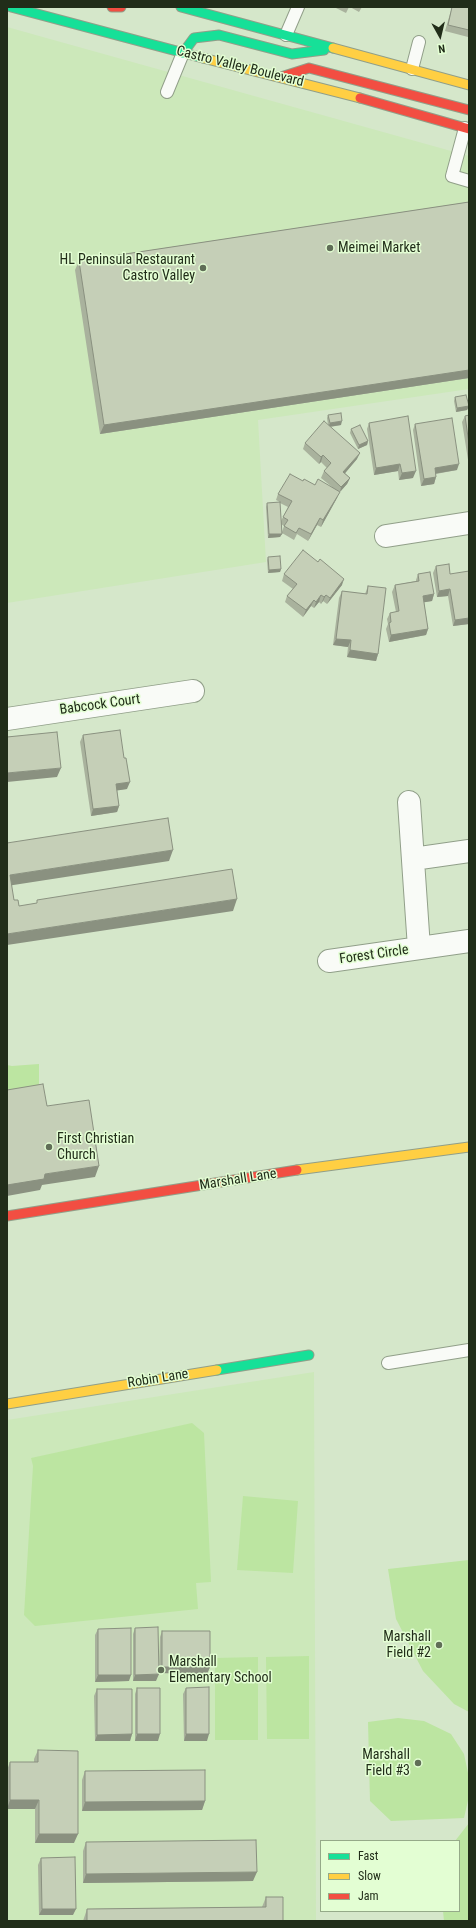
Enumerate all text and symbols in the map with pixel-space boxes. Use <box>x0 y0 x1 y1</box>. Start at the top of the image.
north arrow <box>420 16 460 56</box>
text: N <box>437 41 446 55</box>
street label: Castro Valley Boulevard <box>175 43 305 91</box>
place label: Meimei Market <box>338 240 420 256</box>
marker: Meimei Market <box>325 243 335 253</box>
place label: HL Peninsula Restaurant Castro Valley <box>60 252 195 284</box>
marker: HL Peninsula Restaurant Castro Valley <box>198 263 208 273</box>
street label: Babcock Court <box>59 691 141 719</box>
street label: Forest Circle <box>338 942 410 968</box>
place label: First Christian Church <box>57 1131 134 1164</box>
marker: First Christian Church <box>44 1142 54 1152</box>
street label: Marshall Lane <box>198 1166 278 1194</box>
street label: Robin Lane <box>126 1366 190 1392</box>
place label: Marshall Field #2 <box>383 1629 431 1662</box>
marker: Marshall Field #2 <box>434 1640 444 1650</box>
place label: Marshall Elementary School <box>169 1654 272 1686</box>
marker: Marshall Elementary School <box>156 1665 166 1675</box>
place label: Marshall Field #3 <box>362 1747 410 1780</box>
marker: Marshall Field #3 <box>413 1758 423 1768</box>
legend <box>320 1840 460 1912</box>
text: Fast <box>358 1849 378 1863</box>
text: Slow <box>358 1869 381 1883</box>
text: Jam <box>358 1889 379 1903</box>

